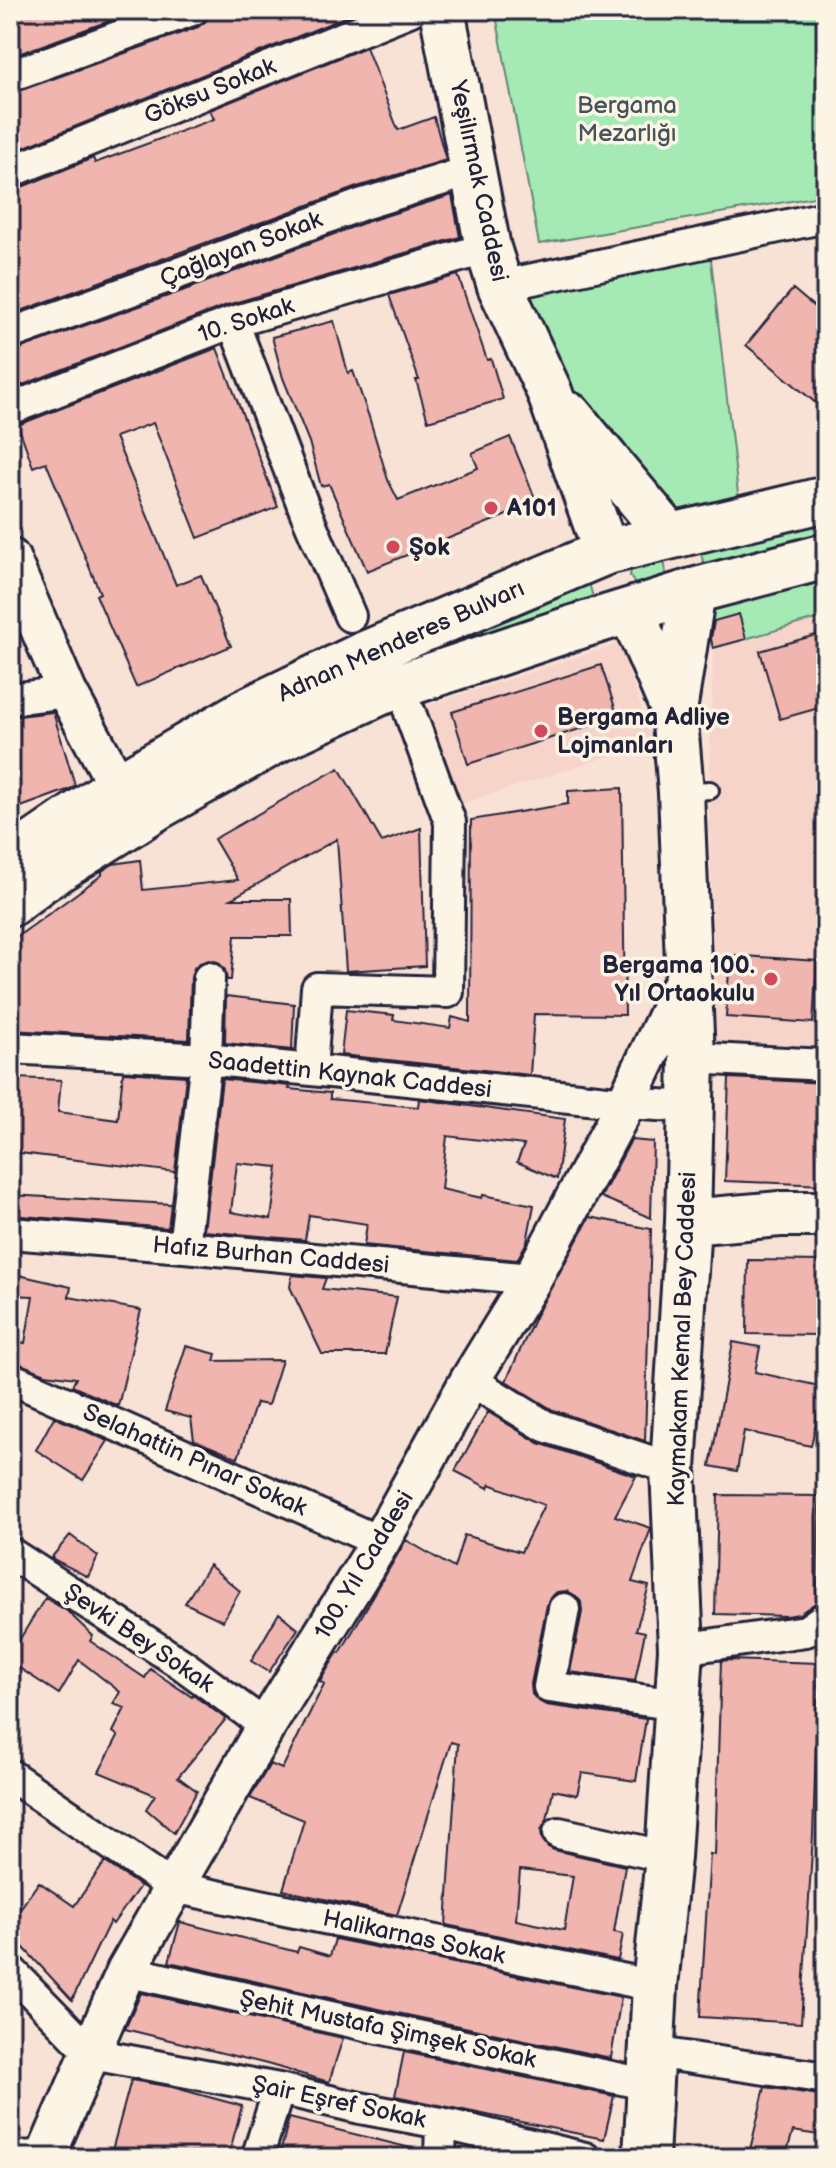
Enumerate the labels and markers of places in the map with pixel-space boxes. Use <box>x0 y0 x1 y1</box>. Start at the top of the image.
place label: A101 <box>506 494 557 523</box>
marker: A101 <box>482 499 500 517</box>
place label: Şok <box>409 533 450 562</box>
marker: Şok <box>384 538 402 556</box>
place label: Bergama Adliye Lojmanları <box>557 703 730 760</box>
marker: Bergama Adliye Lojmanları <box>532 722 550 740</box>
place label: Bergama 100. Yıl Ortaokulu <box>602 951 755 1008</box>
marker: Bergama 100. Yıl Ortaokulu <box>762 970 780 988</box>

